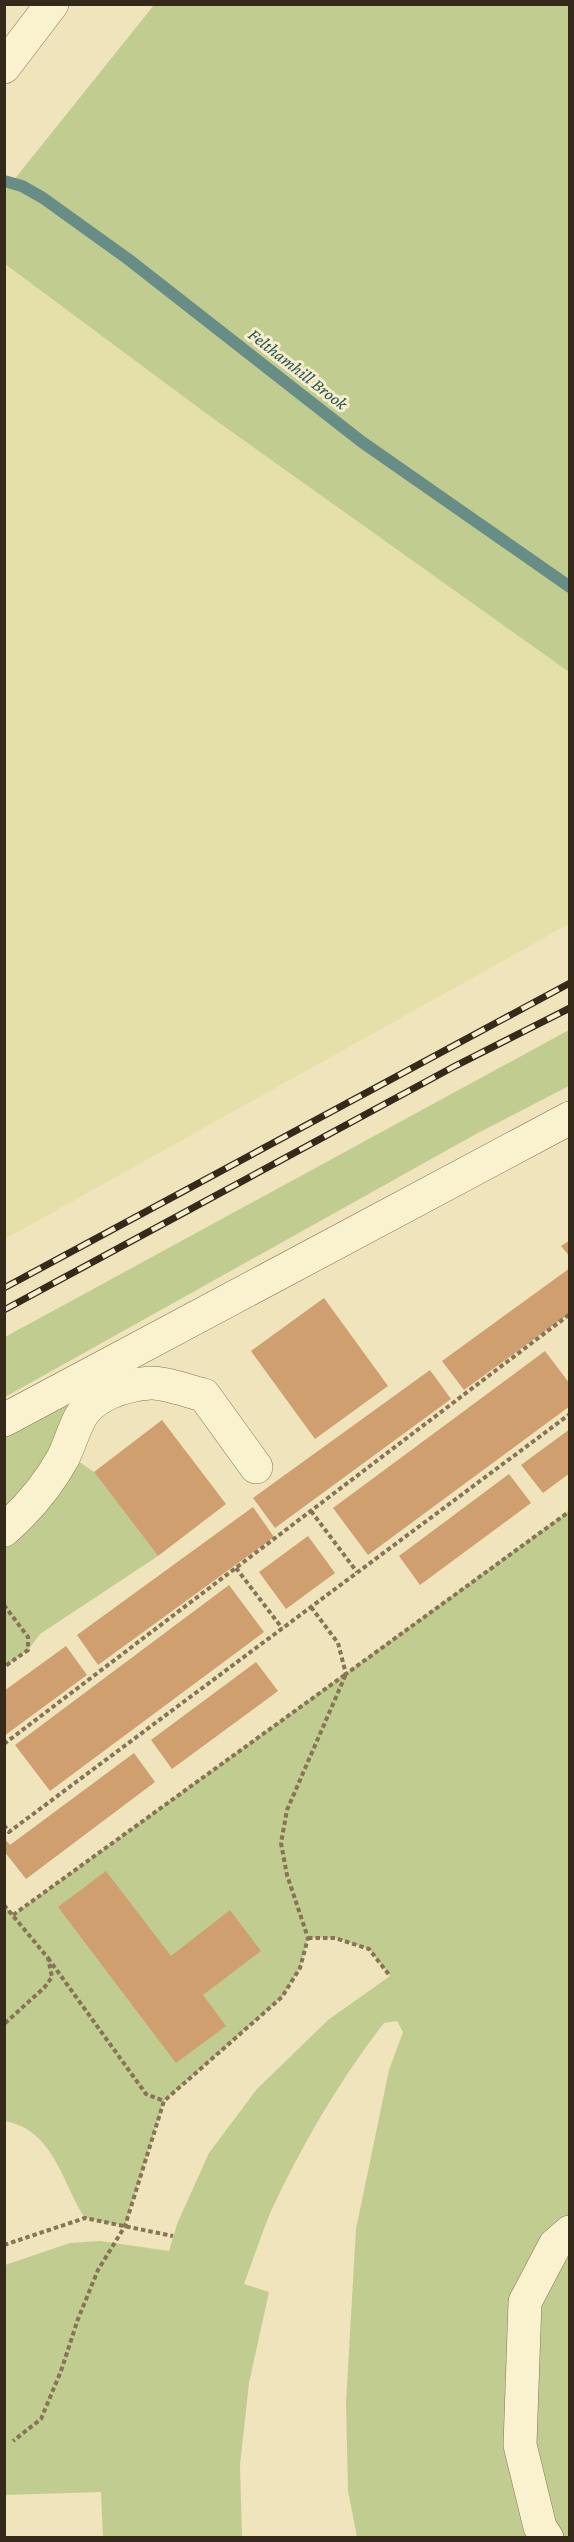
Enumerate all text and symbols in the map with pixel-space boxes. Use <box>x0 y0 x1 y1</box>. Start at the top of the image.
water label: Felthamhill Brook <box>245 324 352 415</box>

